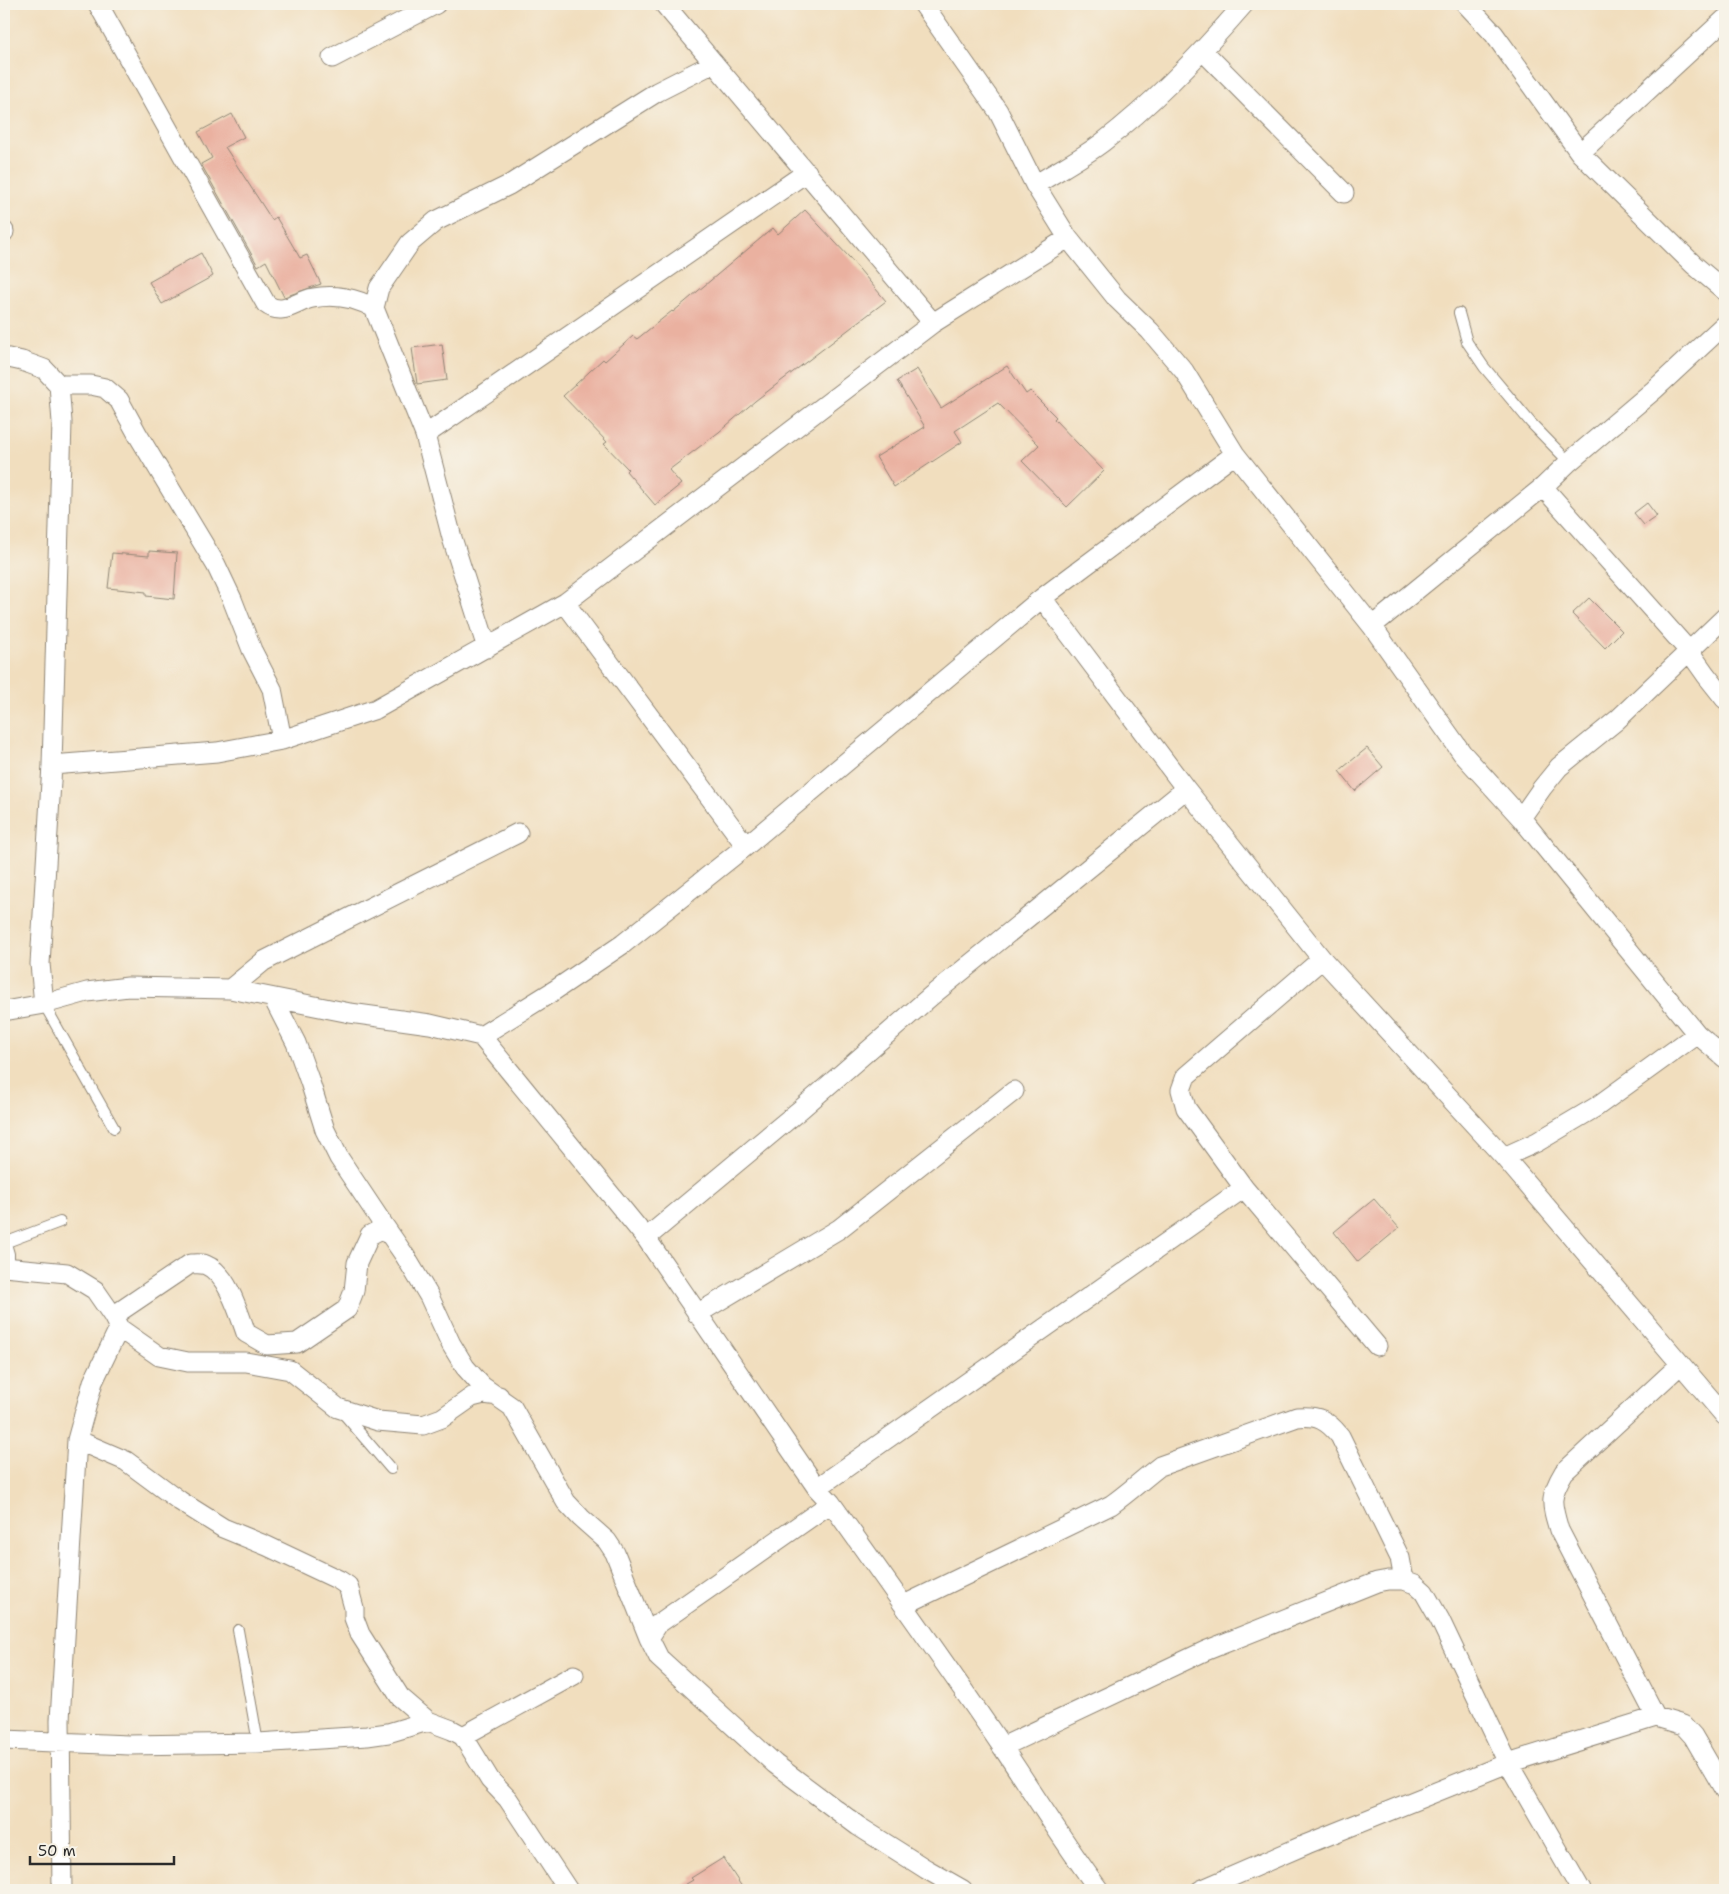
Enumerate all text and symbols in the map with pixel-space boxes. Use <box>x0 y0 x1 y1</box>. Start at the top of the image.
scale bar <box>30 1834 174 1866</box>
text: 50 m <box>38 1841 76 1861</box>

